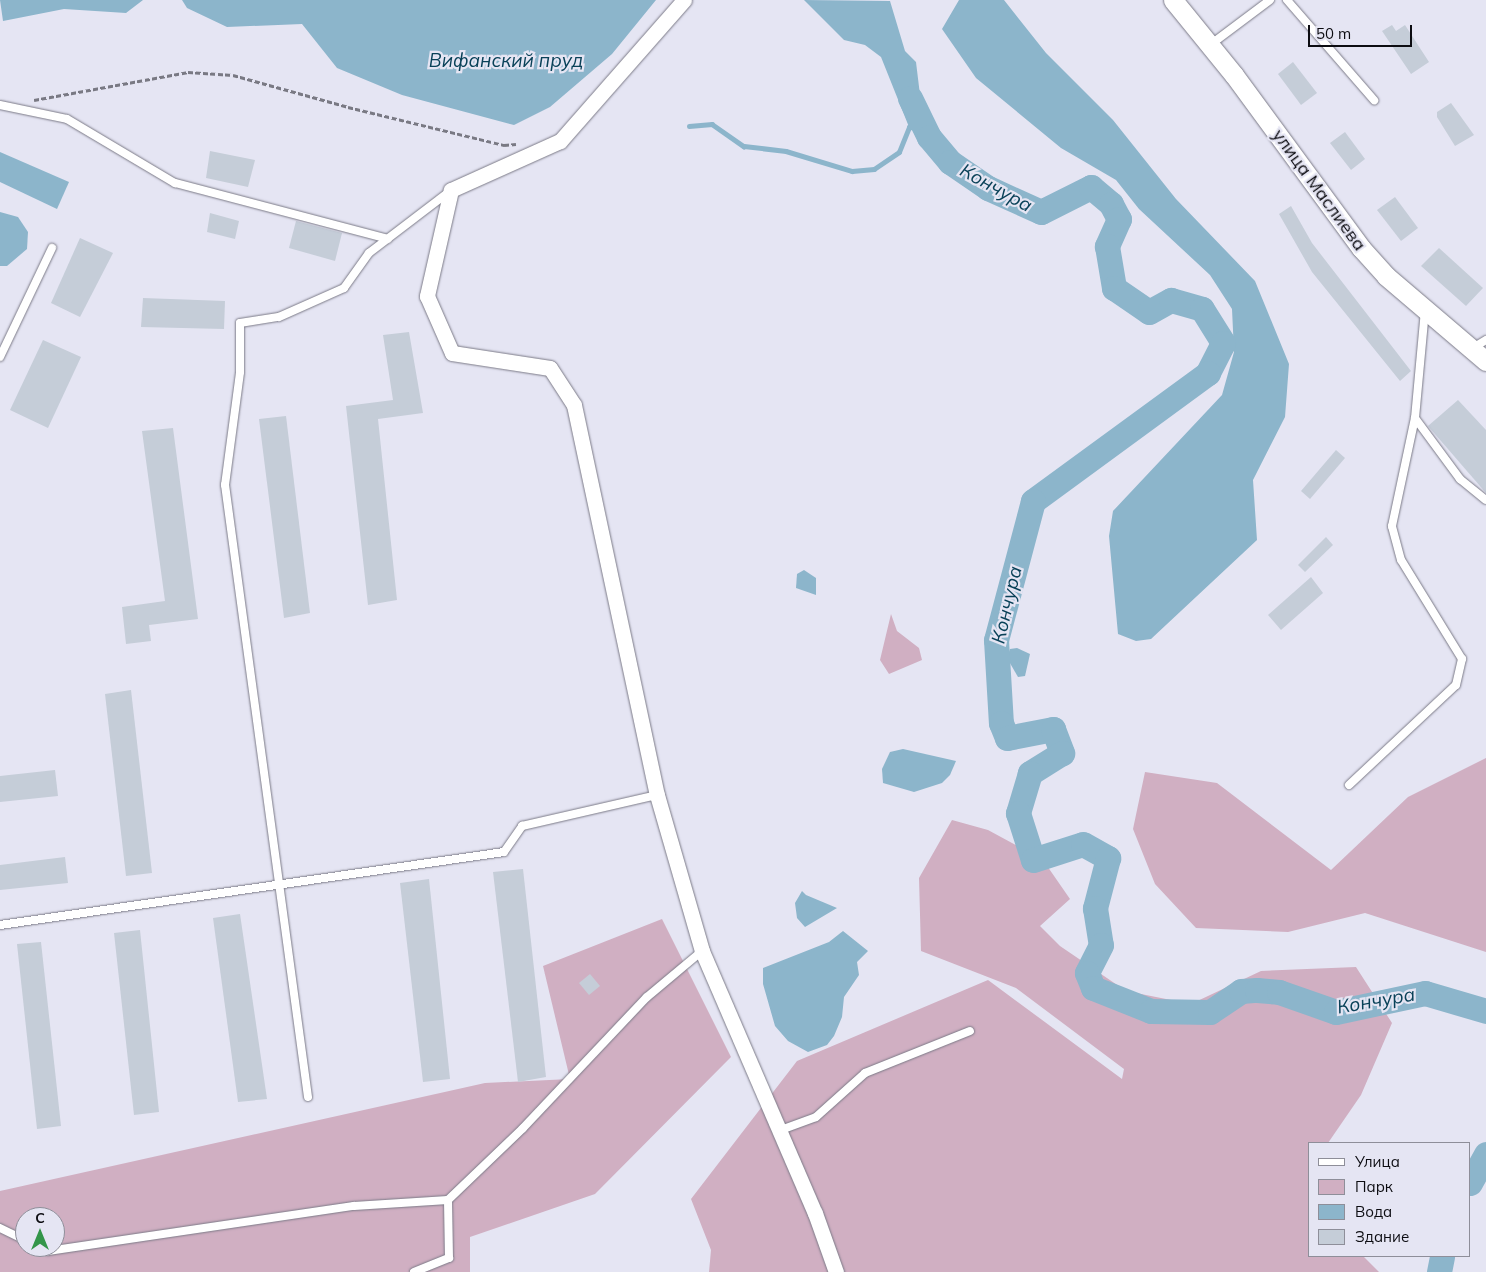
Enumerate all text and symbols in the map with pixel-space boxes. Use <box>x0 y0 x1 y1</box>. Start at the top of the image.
scale bar <box>1311 15 1415 47</box>
text: 50 m <box>1316 24 1351 43</box>
water label: Вифанский пруд <box>429 50 583 72</box>
street label: улица Маслиева <box>1268 125 1370 255</box>
water label: Кончура <box>956 159 1036 217</box>
water label: Кончура <box>987 564 1027 646</box>
water label: Кончура <box>1335 983 1417 1019</box>
legend <box>1308 1142 1471 1257</box>
text: Улица <box>1355 1152 1400 1171</box>
text: Парк <box>1355 1177 1393 1196</box>
text: Вода <box>1355 1202 1392 1221</box>
north arrow <box>15 1207 65 1257</box>
text: С <box>35 1209 45 1227</box>
text: Здание <box>1355 1227 1409 1246</box>

